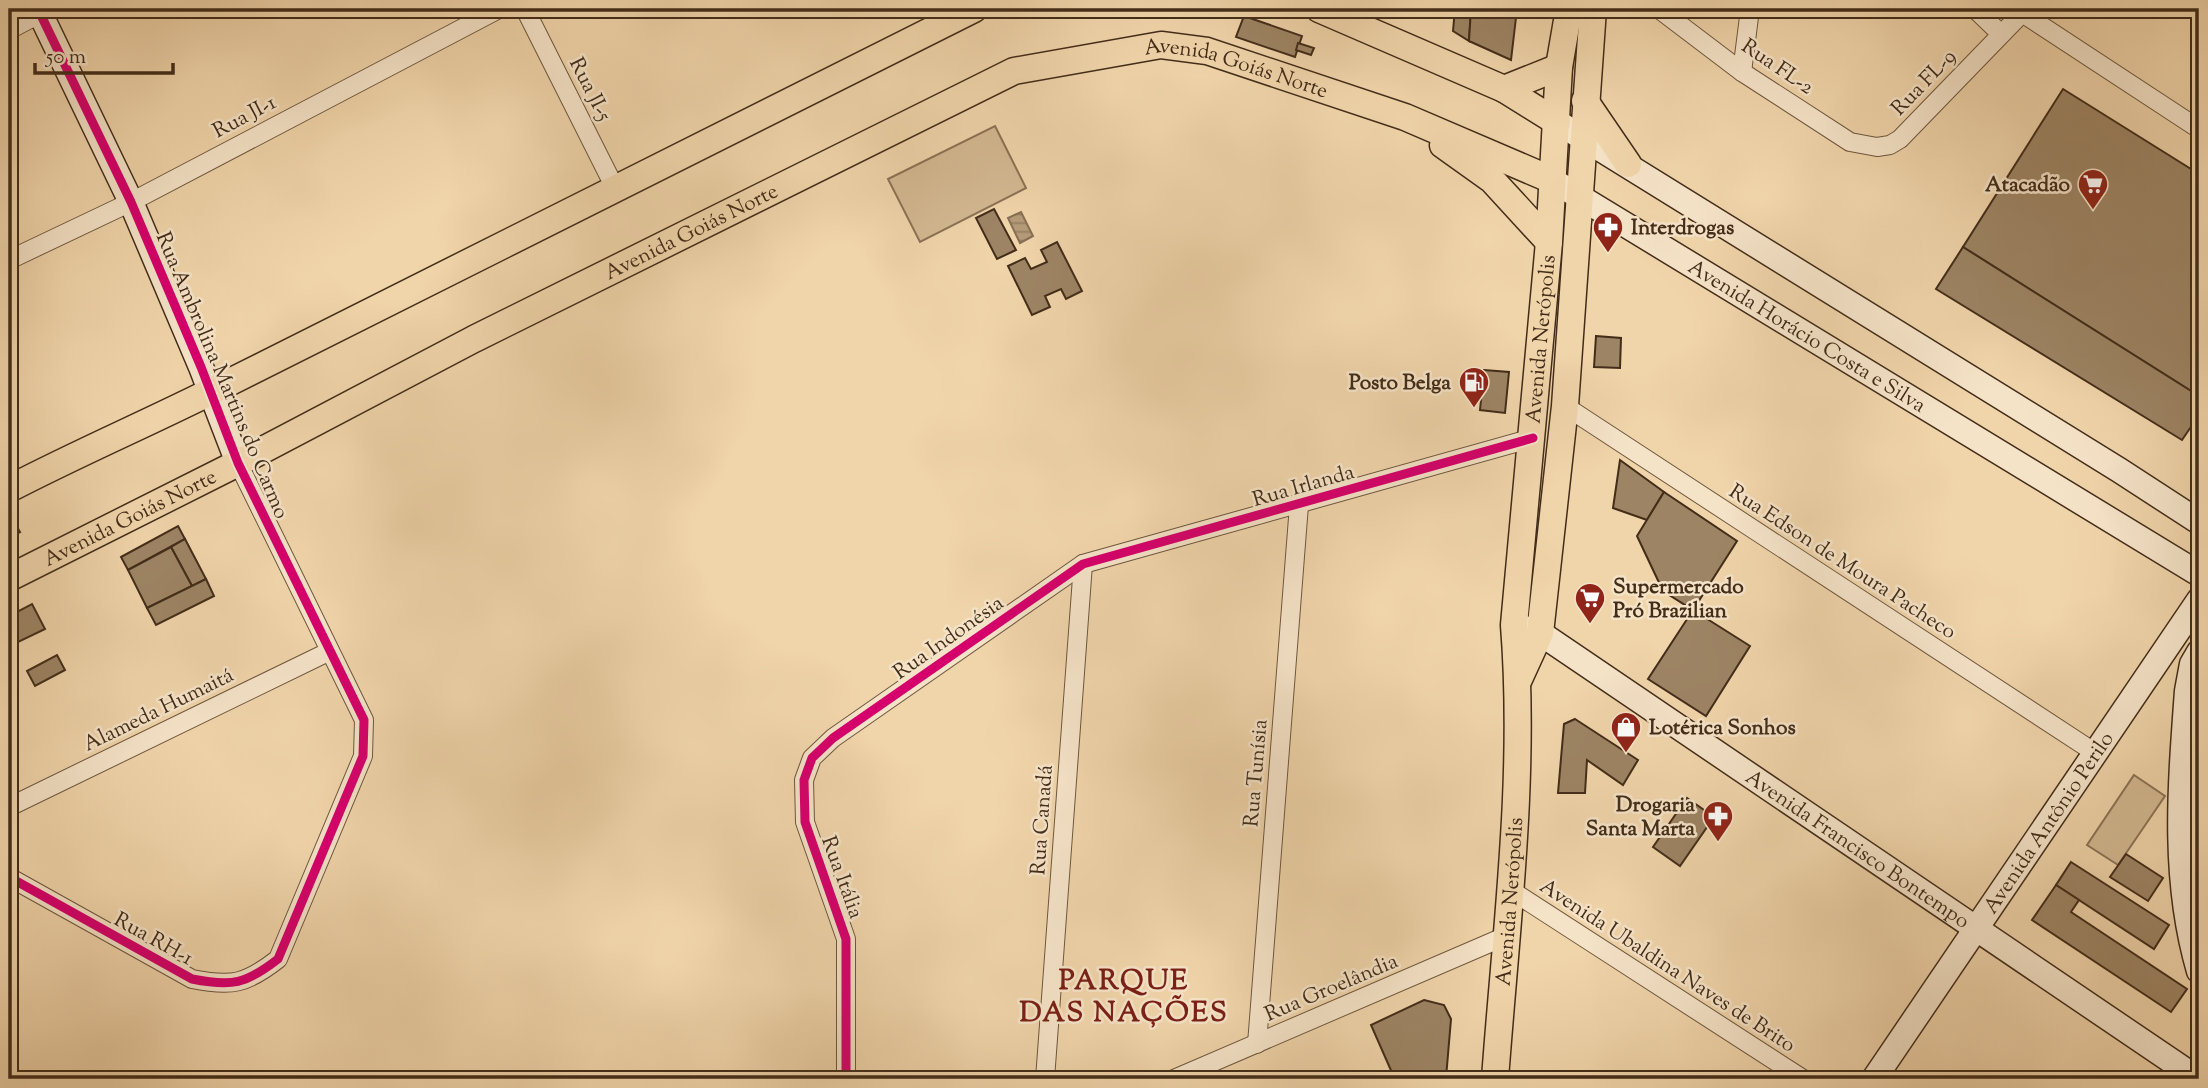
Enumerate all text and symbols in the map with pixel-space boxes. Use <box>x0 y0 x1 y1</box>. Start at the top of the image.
scale bar <box>35 32 173 76</box>
street label: Avenida Goiás Norte <box>1142 32 1331 107</box>
street label: Rua FL-2 <box>1735 32 1819 103</box>
text: 50 m <box>45 43 86 73</box>
street label: Rua FL-9 <box>1885 43 1964 123</box>
street label: Rua JI-5 <box>560 53 618 127</box>
street label: Rua JI-1 <box>208 89 282 147</box>
supermarket icon: Atacadão <box>2076 167 2110 211</box>
place label: Atacadão <box>1985 171 2071 201</box>
street label: Avenida Goiás Norte <box>600 177 784 289</box>
pharmacy icon: Interdrogas <box>1591 210 1625 254</box>
place label: Interdrogas <box>1631 214 1734 244</box>
street label: Rua Ambrolina Martins do Carmo <box>147 228 295 524</box>
street label: Avenida Horácio Costa e Silva <box>1682 253 1931 421</box>
street label: Avenida Nerópolis <box>1519 254 1565 425</box>
fuel station icon: Posto Belga <box>1457 365 1491 409</box>
place label: Posto Belga <box>1349 369 1451 399</box>
street label: Rua Irlanda <box>1249 458 1358 516</box>
street label: Avenida Goiás Norte <box>39 463 222 575</box>
street label: Rua Edson de Moura Pacheco <box>1722 478 1961 648</box>
place label: Supermercado Pró Brazilian <box>1613 573 1744 627</box>
supermarket icon: Supermercado Pró Brazilian <box>1573 581 1607 625</box>
street label: Rua Indonésia <box>888 589 1011 688</box>
street label: Alameda Humaitá <box>79 661 239 760</box>
shop icon: Lotérica Sonhos <box>1609 710 1643 754</box>
place label: Lotérica Sonhos <box>1649 714 1796 744</box>
street label: Rua Tunísia <box>1237 718 1277 828</box>
street label: Avenida Antônio Perilo <box>1977 726 2122 921</box>
street label: Avenida Francisco Bontempo <box>1739 763 1975 937</box>
street label: Rua Canadá <box>1024 764 1062 876</box>
place label: Drogaria Santa Marta <box>1586 791 1695 845</box>
pharmacy icon: Drogaria Santa Marta <box>1701 799 1735 843</box>
street label: Avenida Nerópolis <box>1490 817 1532 987</box>
street label: Rua Itália <box>812 832 870 924</box>
street label: Avenida Ubaldina Naves de Brito <box>1533 873 1801 1061</box>
street label: Rua RH-1 <box>108 906 198 974</box>
street label: Rua Groelândia <box>1260 947 1403 1030</box>
district label: PARQUE DAS NAÇÕES <box>1019 962 1229 1034</box>

